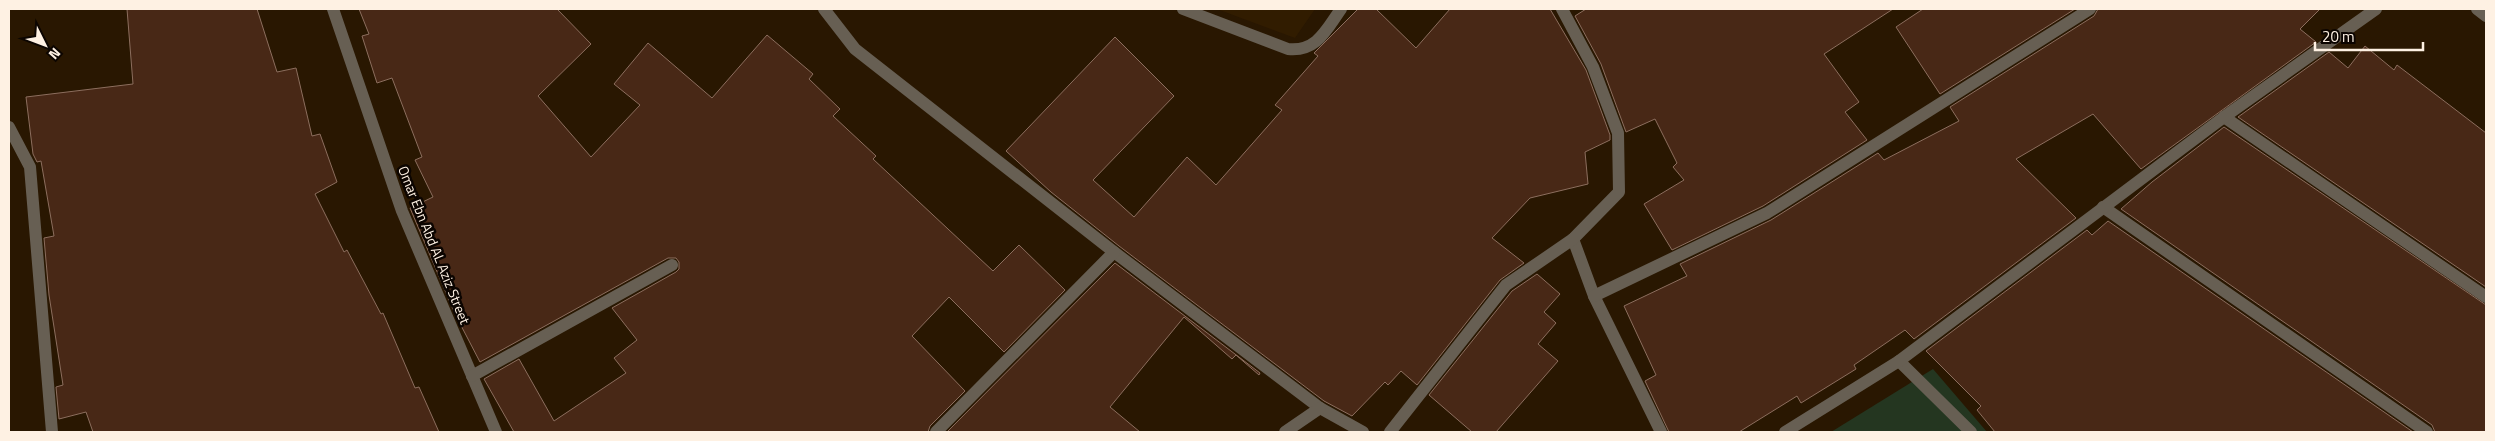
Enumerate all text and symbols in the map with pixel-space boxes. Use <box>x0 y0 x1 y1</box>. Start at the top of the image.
north arrow <box>20 20 70 70</box>
scale bar <box>2315 20 2422 52</box>
text: 20 m <box>2322 25 2355 48</box>
text: N <box>44 43 66 65</box>
street label: Omar Ebn Abd AL Aziz Street <box>393 162 476 327</box>

